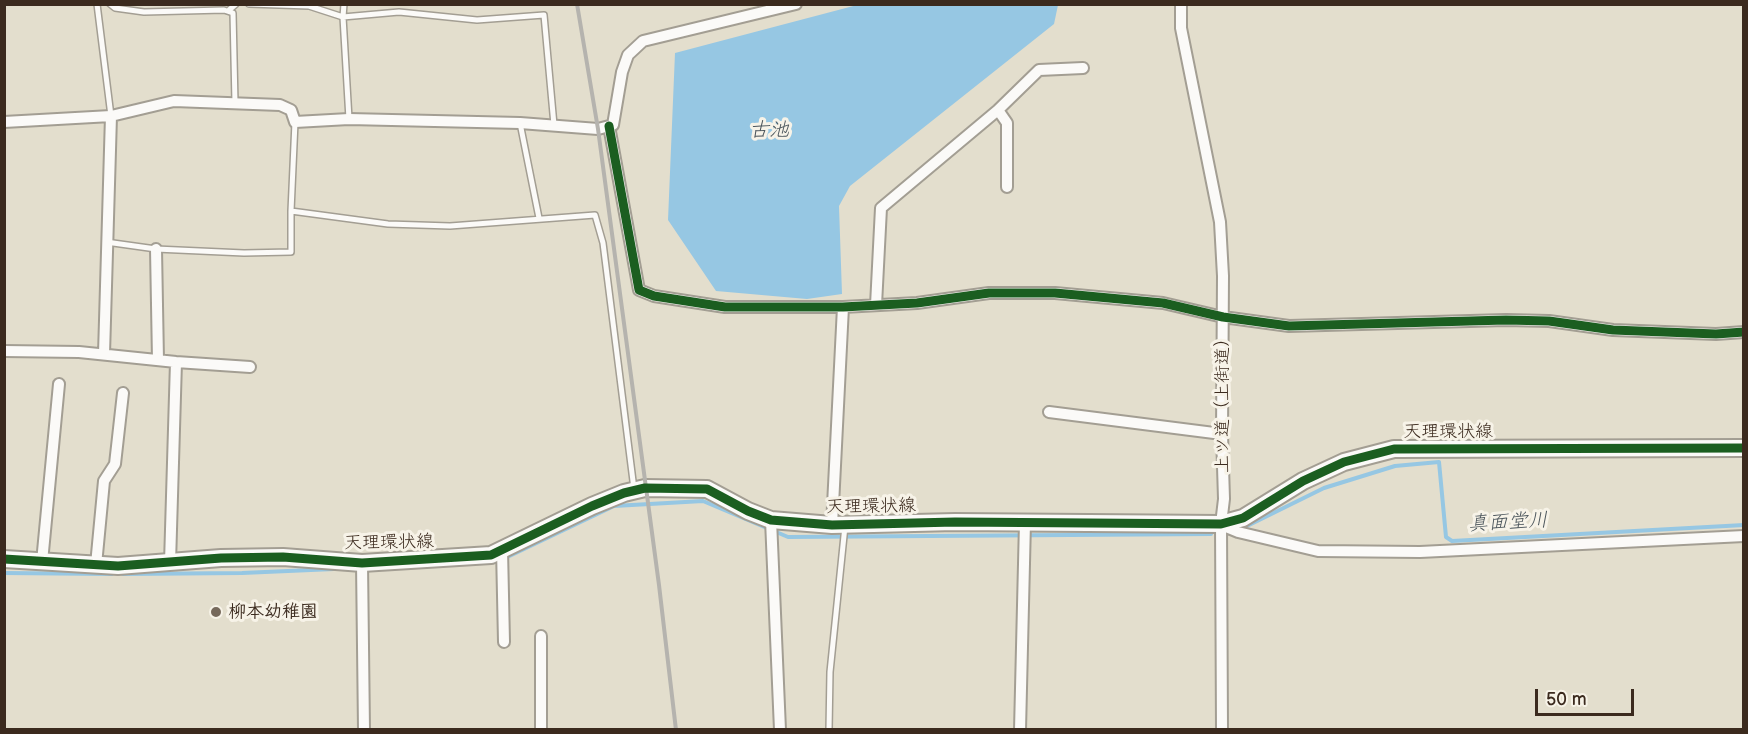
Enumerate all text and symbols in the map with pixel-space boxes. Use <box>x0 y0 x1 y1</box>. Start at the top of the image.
water label: 古池 <box>749 119 789 143</box>
street label: 上ツ道（上街道） <box>1212 329 1234 473</box>
street label: 天理環状線 <box>1403 421 1493 443</box>
street label: 天理環状線 <box>826 495 916 519</box>
water label: 真面堂川 <box>1467 509 1549 537</box>
street label: 天理環状線 <box>344 531 434 555</box>
place label: 柳本幼稚園 <box>228 601 318 623</box>
marker: 柳本幼稚園 <box>209 605 223 619</box>
scale bar <box>1538 677 1637 715</box>
text: 50 m <box>1546 689 1587 710</box>

